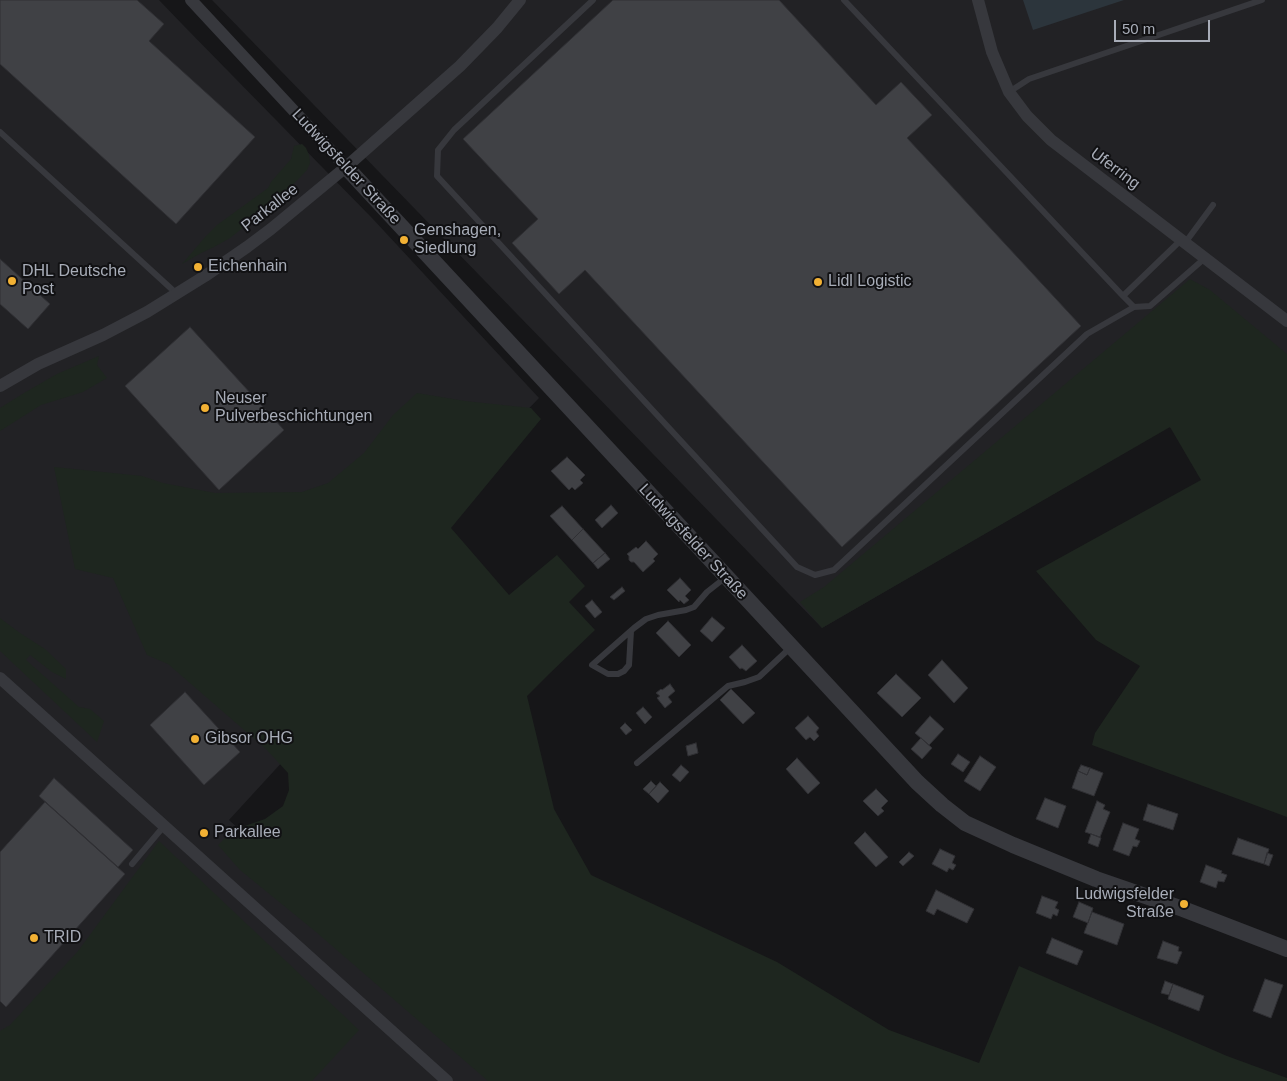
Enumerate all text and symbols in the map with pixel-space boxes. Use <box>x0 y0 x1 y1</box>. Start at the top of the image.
scale bar <box>1117 10 1213 42</box>
text: 50 m <box>1122 20 1155 37</box>
street label: Ludwigsfelder Straße <box>287 105 405 229</box>
street label: Uferring <box>1086 144 1144 194</box>
street label: Parkallee <box>238 180 302 236</box>
place label: Genshagen, Siedlung <box>414 221 501 259</box>
marker: Genshagen, Siedlung <box>398 234 410 246</box>
place label: Eichenhain <box>208 257 287 277</box>
marker: Eichenhain <box>192 261 204 273</box>
place label: DHL Deutsche Post <box>22 262 126 300</box>
place label: Lidl Logistic <box>828 272 912 292</box>
marker: DHL Deutsche Post <box>6 275 18 287</box>
marker: Lidl Logistic <box>812 276 824 288</box>
place label: Neuser Pulverbeschichtungen <box>215 389 372 427</box>
marker: Neuser Pulverbeschichtungen <box>199 402 211 414</box>
street label: Ludwigsfelder Straße <box>634 480 752 604</box>
place label: Gibsor OHG <box>205 729 293 749</box>
marker: Gibsor OHG <box>189 733 201 745</box>
place label: Parkallee <box>214 823 281 843</box>
marker: Parkallee <box>198 827 210 839</box>
place label: Ludwigsfelder Straße <box>1075 885 1174 923</box>
marker: Ludwigsfelder Straße <box>1178 898 1190 910</box>
place label: TRID <box>44 928 81 948</box>
marker: TRID <box>28 932 40 944</box>

